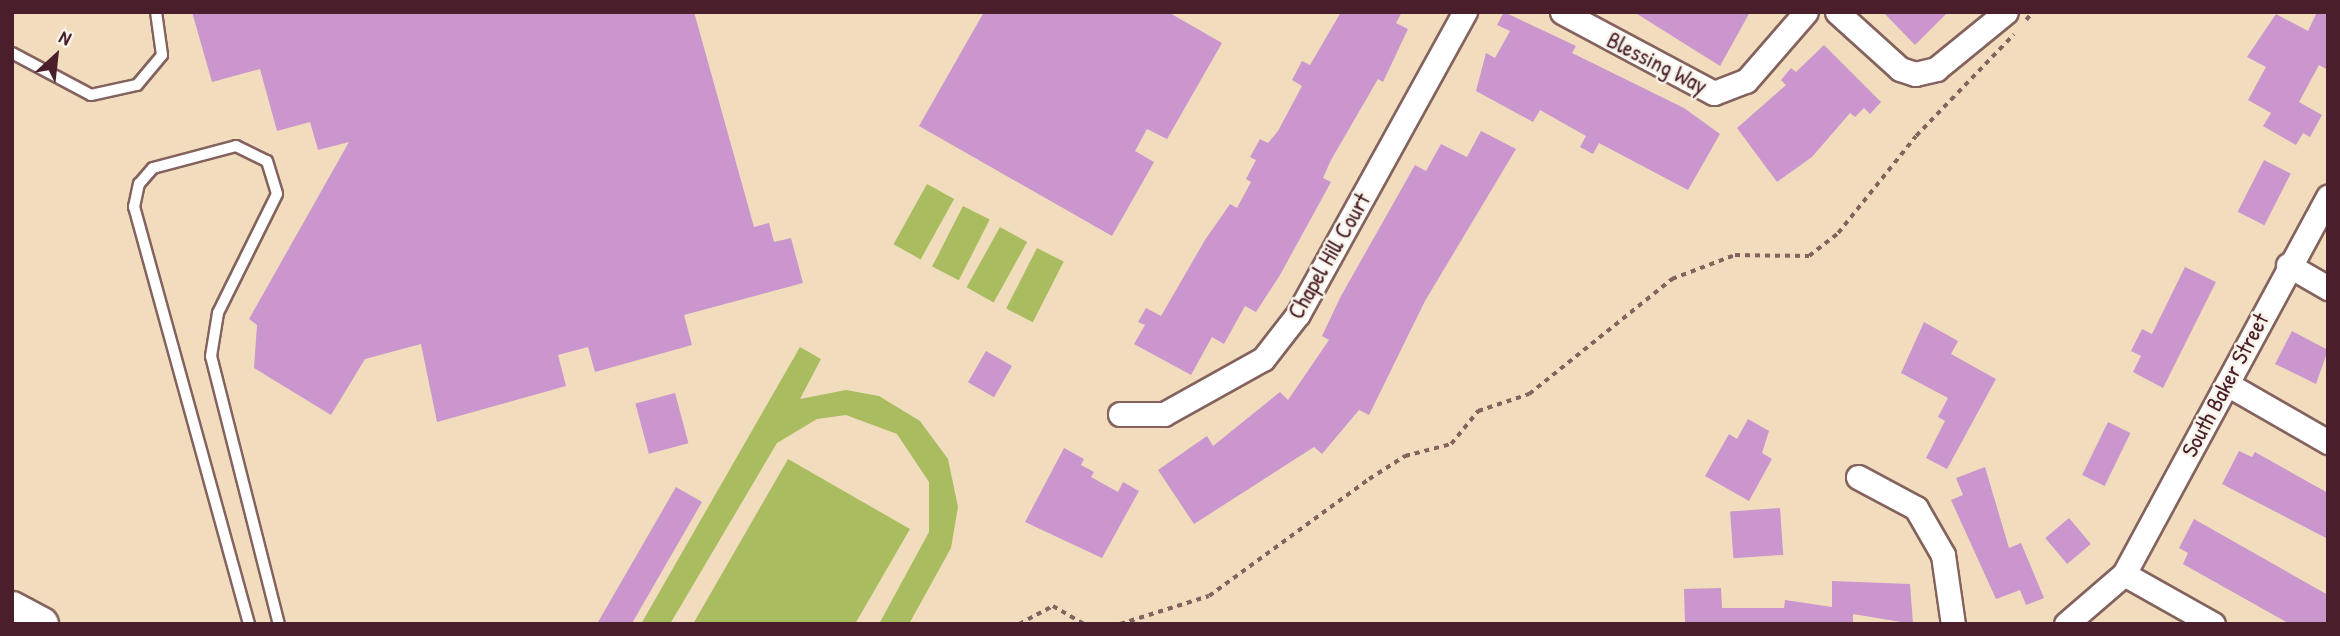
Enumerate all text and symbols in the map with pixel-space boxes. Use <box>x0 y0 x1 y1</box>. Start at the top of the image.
north arrow <box>21 21 91 91</box>
text: N <box>55 23 76 51</box>
street label: Blessing Way <box>1602 26 1712 100</box>
street label: Chapel Hill Court <box>1282 188 1376 324</box>
street label: South Baker Street <box>2176 308 2274 462</box>

